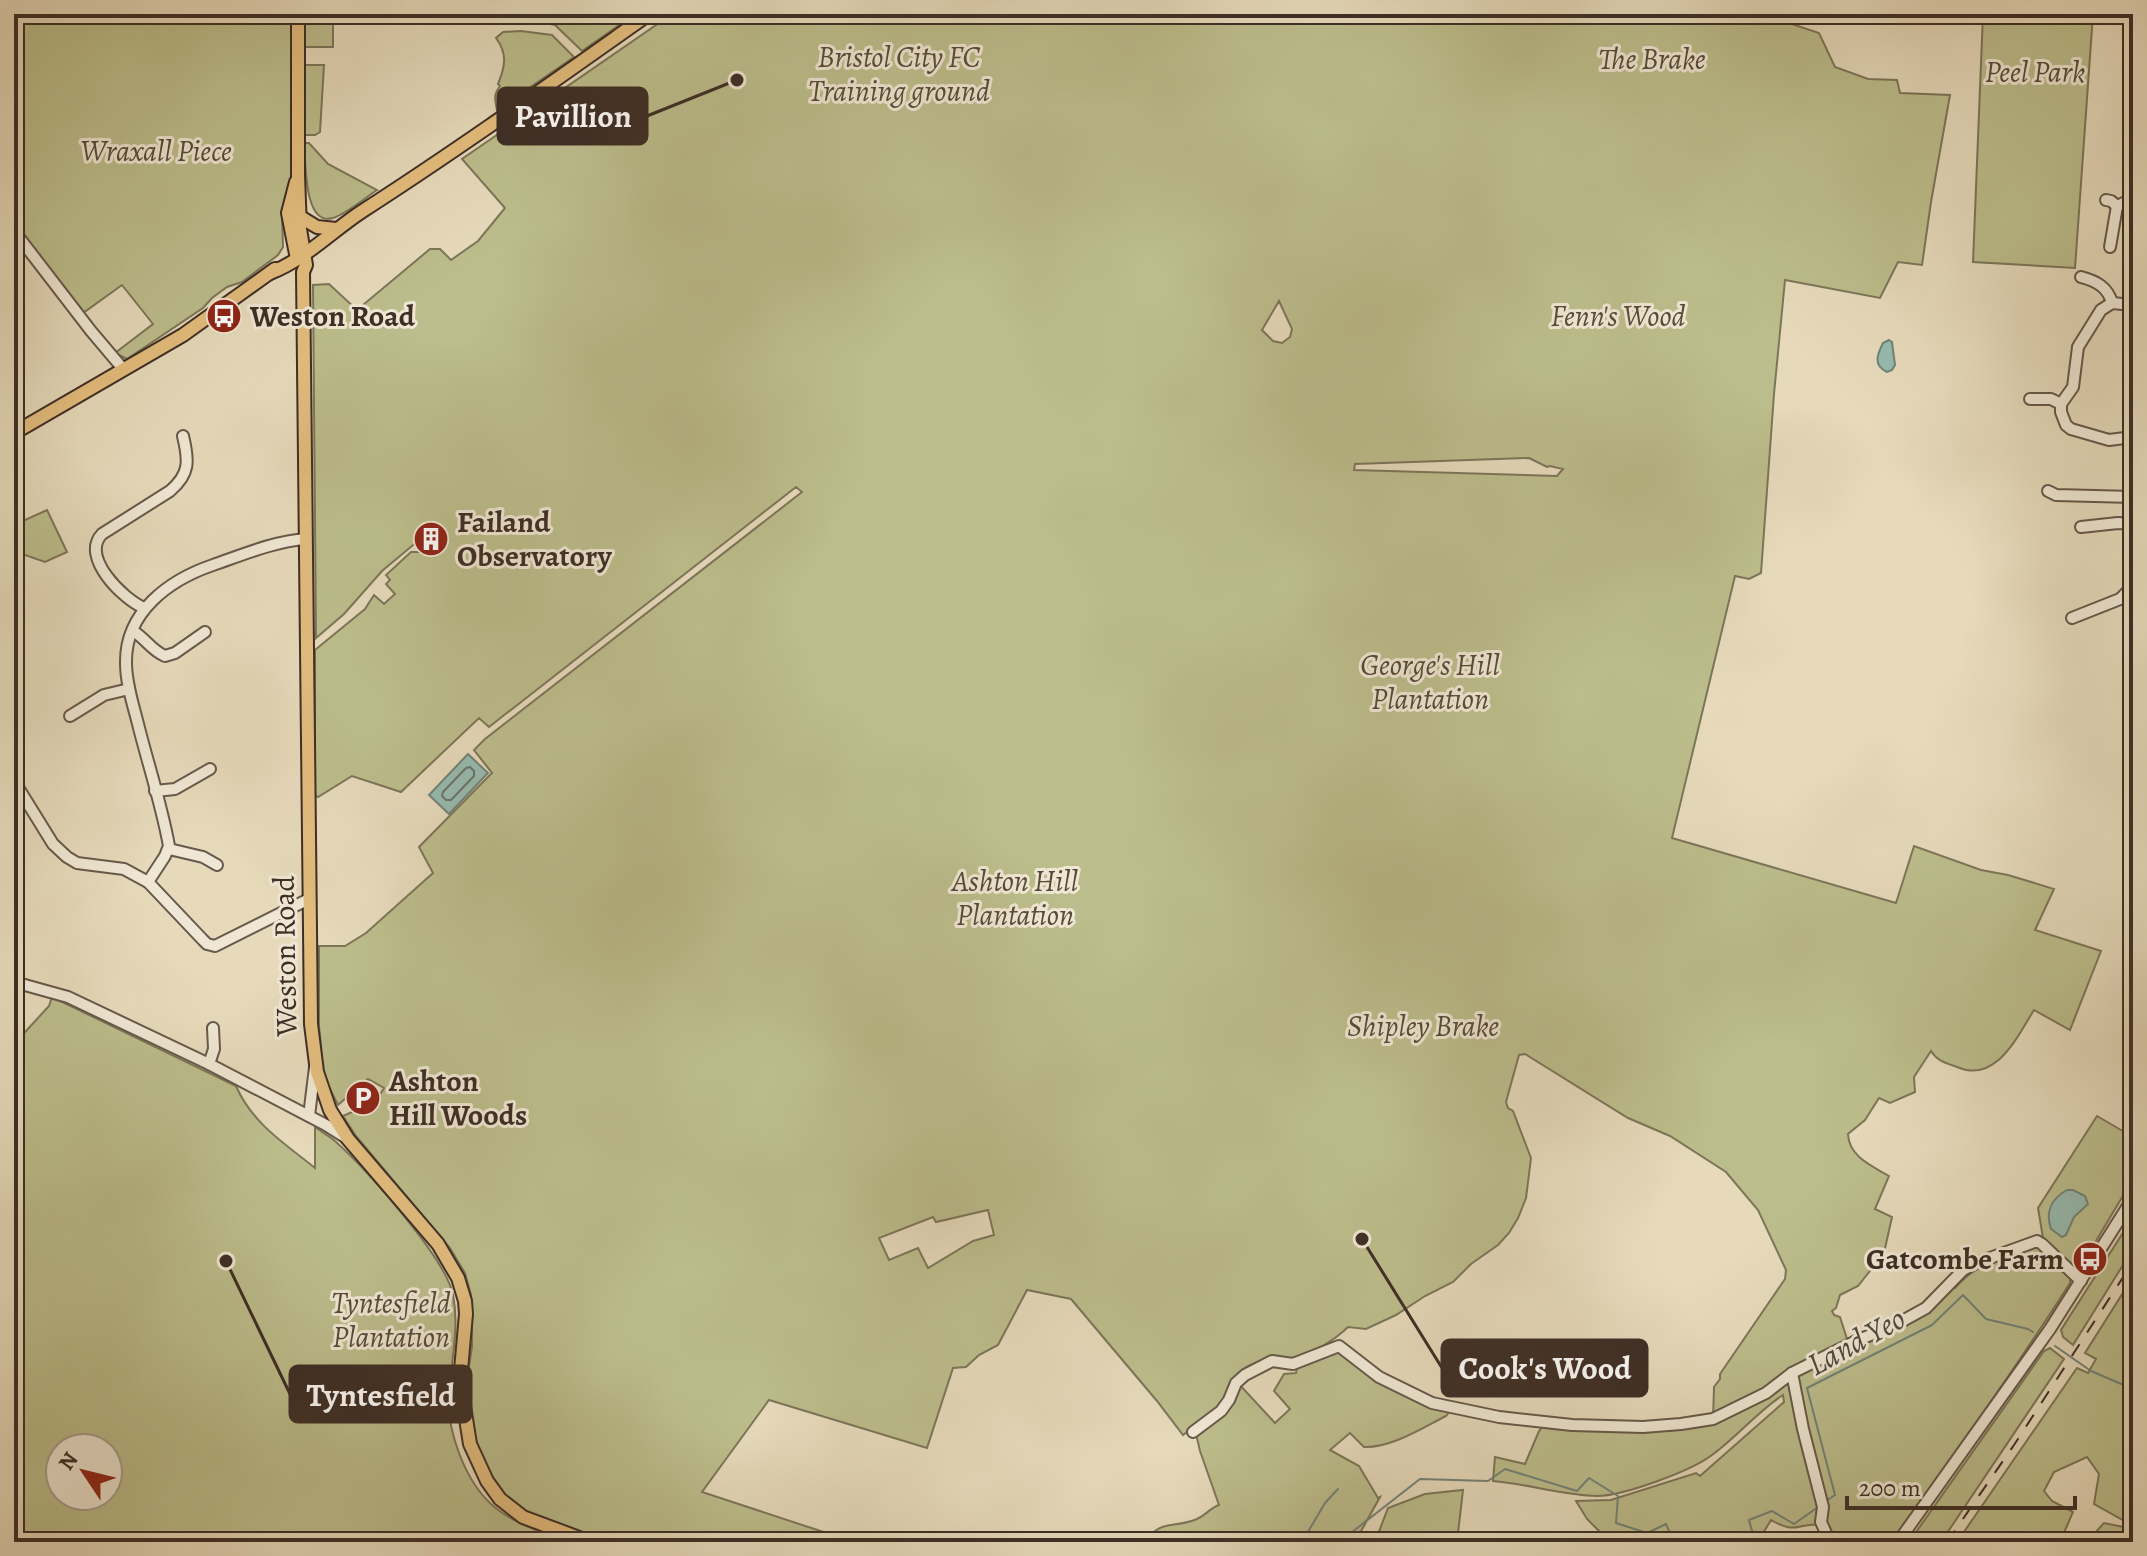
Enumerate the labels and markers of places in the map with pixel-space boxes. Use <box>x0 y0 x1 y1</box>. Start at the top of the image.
callout: Pavillion <box>498 88 647 144</box>
place label: Weston Road <box>249 296 416 336</box>
bus stop icon: Weston Road <box>205 297 243 335</box>
place label: Failand Observatory <box>457 502 613 576</box>
building icon: Failand Observatory <box>412 520 450 558</box>
place label: Ashton Hill Woods <box>388 1061 527 1135</box>
parking icon: Ashton Hill Woods <box>344 1079 382 1117</box>
place label: Gatcombe Farm <box>1866 1239 2064 1279</box>
bus stop icon: Gatcombe Farm <box>2071 1240 2109 1278</box>
callout: Cook's Wood <box>1442 1340 1647 1396</box>
callout: Tyntesfield <box>290 1366 471 1422</box>

